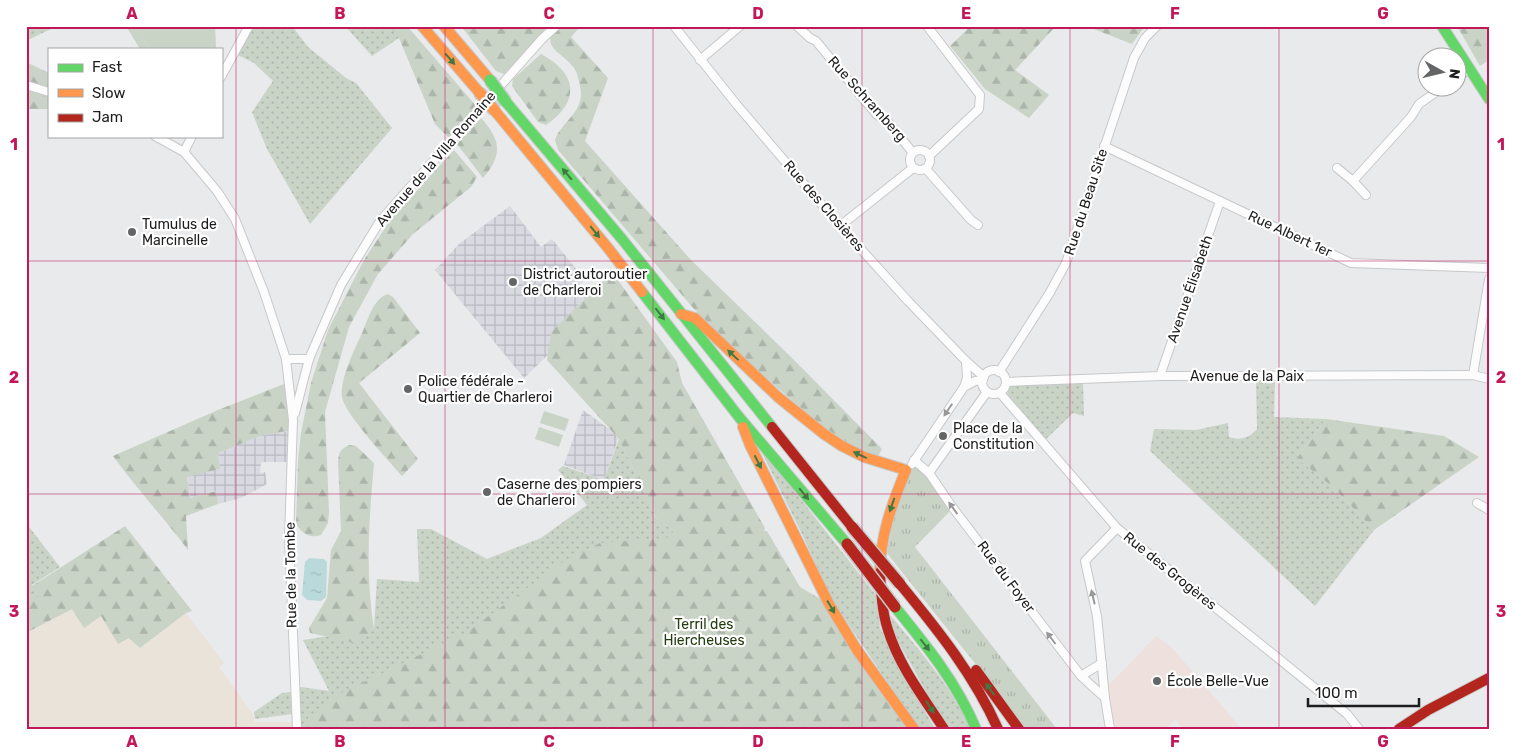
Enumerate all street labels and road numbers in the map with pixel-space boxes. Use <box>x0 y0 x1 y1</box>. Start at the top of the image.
street label: Rue Schramberg <box>824 53 910 145</box>
street label: Avenue de la Villa Romaine <box>373 88 500 230</box>
street label: Rue du Beau Site <box>1061 146 1111 258</box>
street label: Rue des Closières <box>780 157 868 255</box>
street label: Rue Albert 1er <box>1245 207 1335 261</box>
street label: Avenue Élisabeth <box>1163 233 1216 345</box>
street label: Avenue de la Paix <box>1190 368 1305 385</box>
street label: Rue de la Tombe <box>282 522 300 628</box>
street label: Rue des Grogères <box>1120 528 1220 614</box>
street label: Rue du Foyer <box>973 538 1039 617</box>

